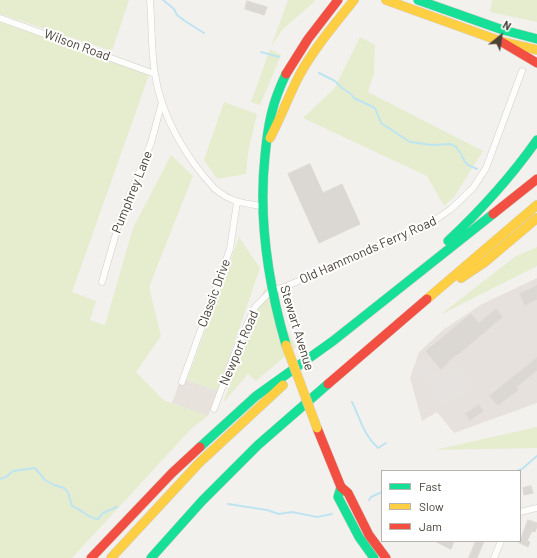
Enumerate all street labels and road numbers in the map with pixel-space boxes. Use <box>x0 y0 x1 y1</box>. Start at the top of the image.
street label: Wilson Road <box>42 26 112 64</box>
street label: Pumphrey Lane <box>108 149 156 235</box>
street label: Old Hammonds Ferry Road <box>297 213 439 287</box>
street label: Classic Drive <box>194 257 234 329</box>
street label: Stewart Avenue <box>277 283 317 373</box>
street label: Newport Road <box>216 308 262 388</box>

